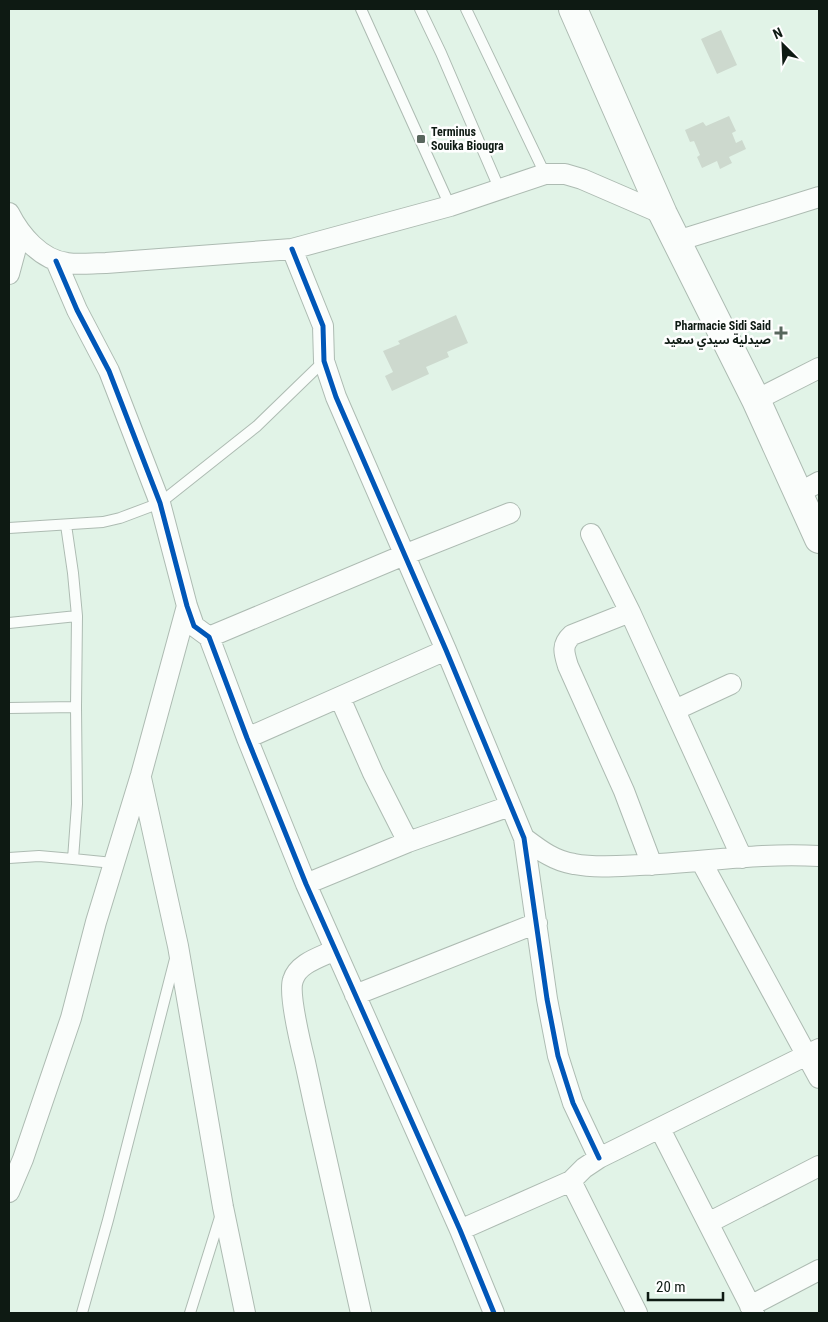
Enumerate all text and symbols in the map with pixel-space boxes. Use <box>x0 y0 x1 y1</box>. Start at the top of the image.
north arrow <box>758 20 808 70</box>
text: N <box>771 24 785 42</box>
place label: Terminus Souika Biougra <box>431 125 504 153</box>
marker: Terminus Souika Biougra <box>415 133 427 145</box>
place label: Pharmacie Sidi Said صيدلية سيدي سعيد <box>664 319 771 350</box>
marker: Pharmacie Sidi Said صيدلية سيدي سعيد <box>775 327 787 339</box>
scale bar <box>648 1270 723 1302</box>
text: 20 m <box>656 1278 686 1296</box>

